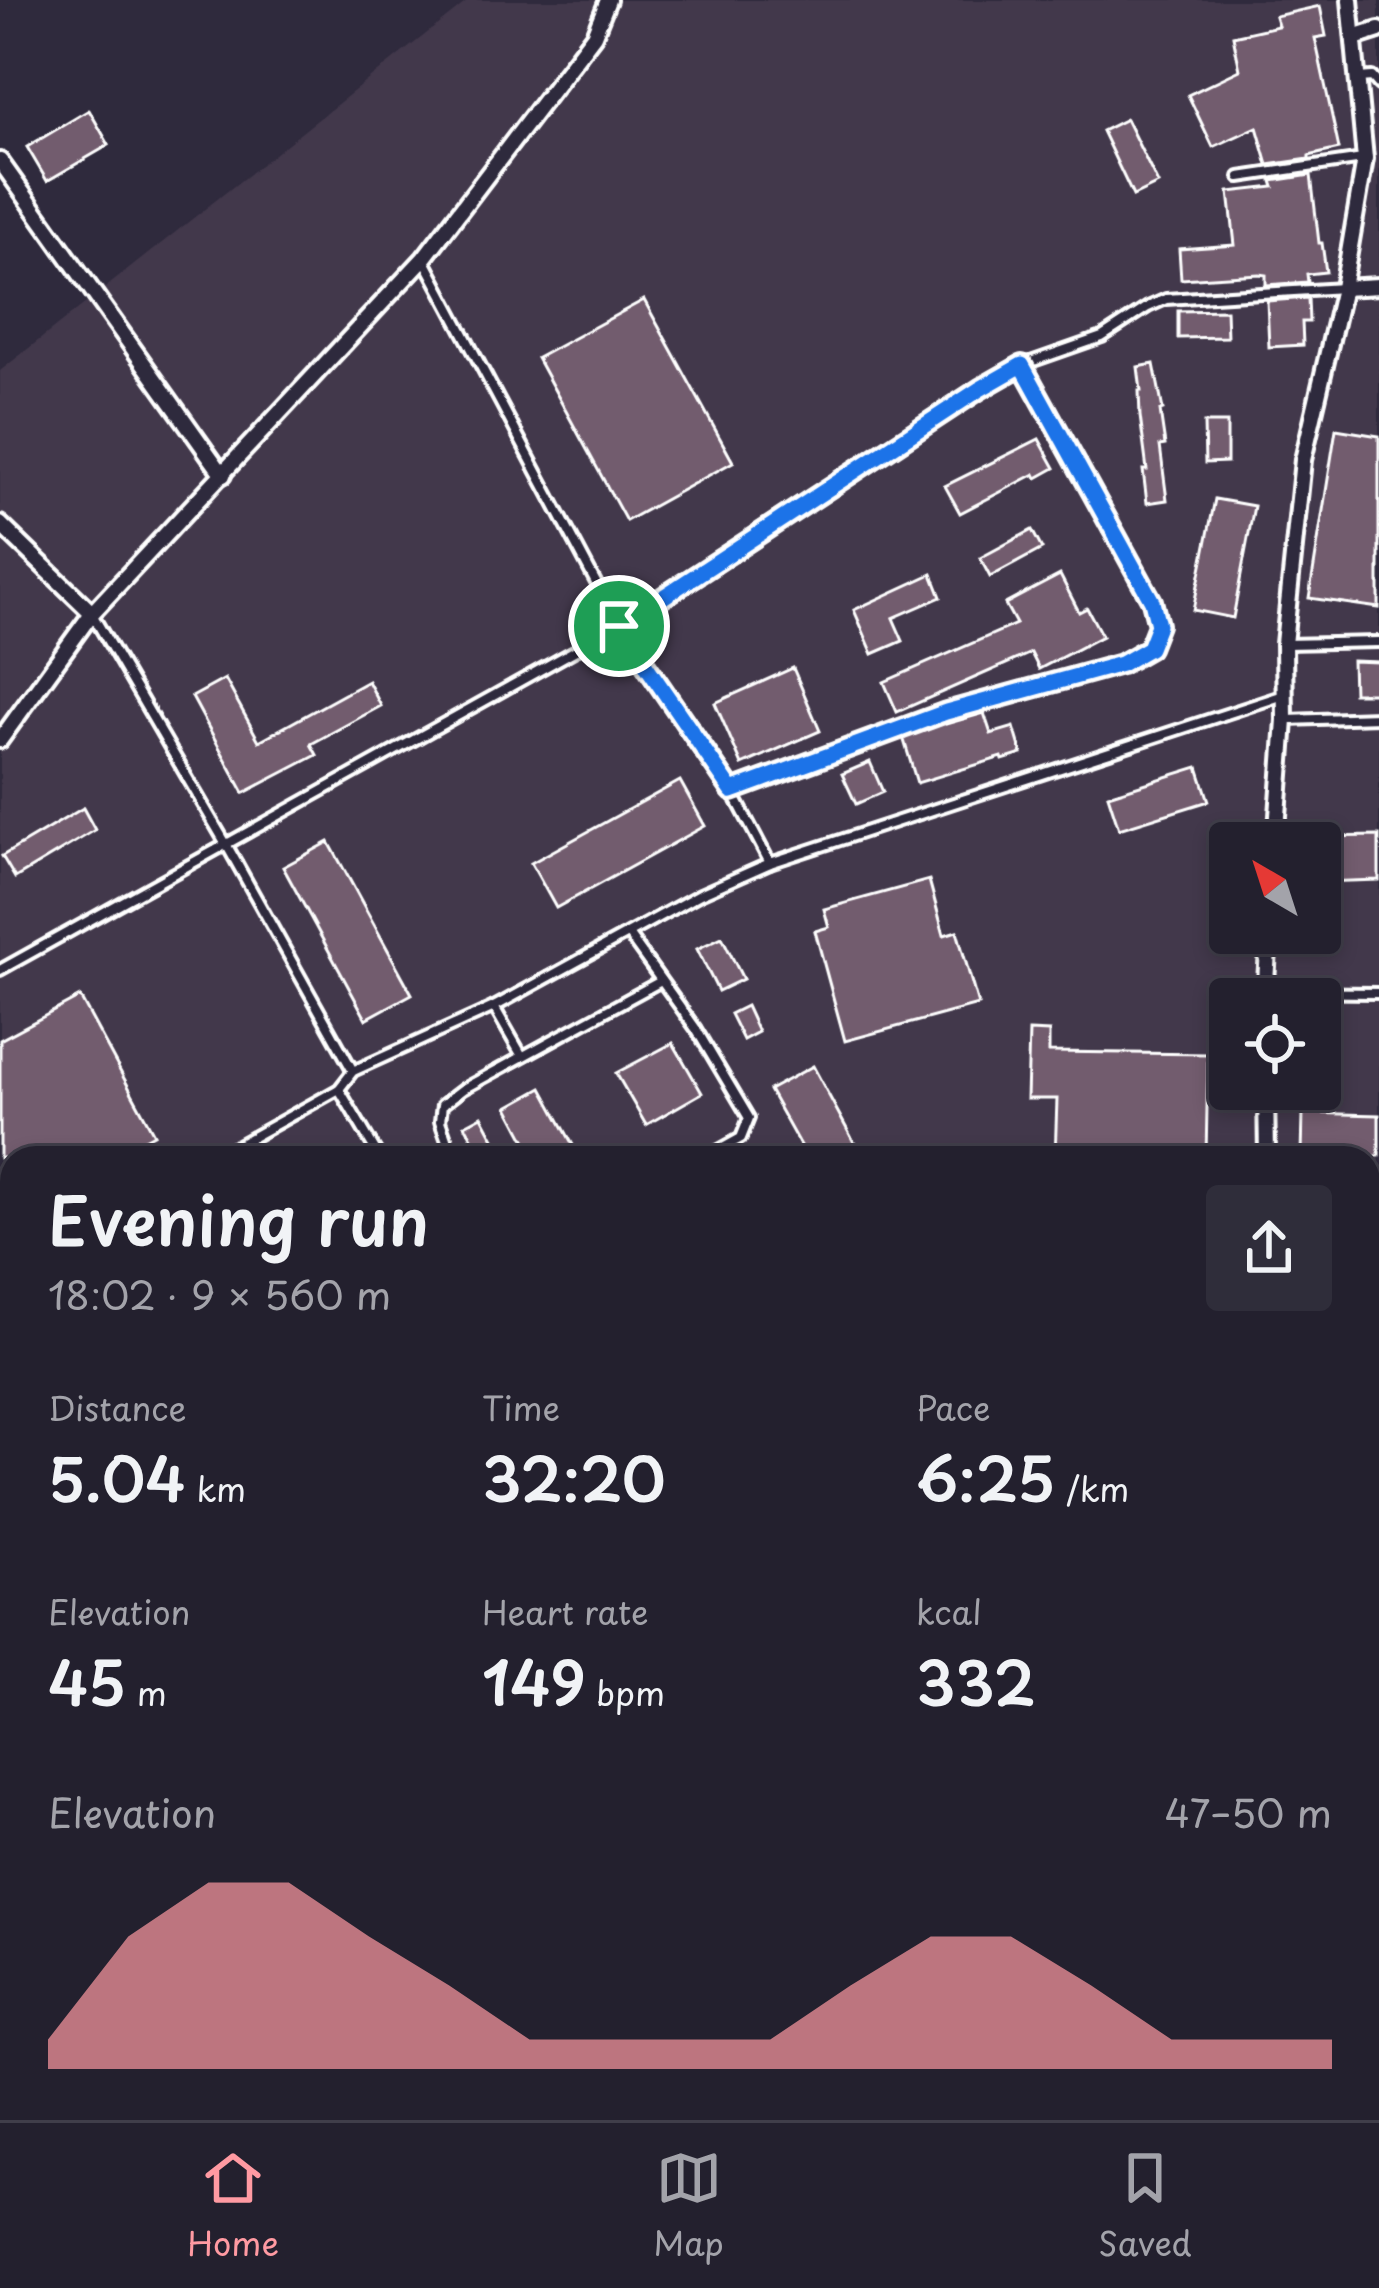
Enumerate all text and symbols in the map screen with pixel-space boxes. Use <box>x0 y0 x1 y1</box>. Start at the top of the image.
pin <box>568 575 670 677</box>
icon: arrive <box>586 593 652 659</box>
north arrow <box>1209 822 1341 954</box>
map controls <box>1209 822 1341 1110</box>
button: locate <box>1209 978 1341 1110</box>
text: Evening run <box>48 1169 429 1268</box>
button: share <box>1206 1185 1332 1311</box>
text: 18:02 · 9 × 560 m <box>48 1264 391 1323</box>
text: Distance <box>48 1382 186 1432</box>
text: Time <box>482 1382 560 1432</box>
text: Pace <box>916 1382 990 1432</box>
text: 5.04 <box>48 1432 186 1522</box>
text: 32:20 <box>482 1432 666 1522</box>
text: 6:25 <box>916 1432 1056 1522</box>
text: km <box>186 1463 246 1513</box>
text: /km <box>1056 1463 1129 1513</box>
text: Elevation <box>48 1586 190 1636</box>
text: Heart rate <box>482 1586 649 1636</box>
text: kcal <box>916 1586 982 1636</box>
text: 45 <box>48 1636 126 1726</box>
text: 149 <box>482 1636 586 1726</box>
text: 332 <box>916 1636 1036 1726</box>
text: m <box>126 1667 167 1717</box>
text: bpm <box>586 1667 665 1717</box>
text: Elevation <box>48 1782 216 1841</box>
text: 47–50 m <box>1164 1782 1332 1841</box>
tab: Home <box>187 2145 279 2267</box>
tab: Map <box>653 2145 724 2267</box>
tab: Saved <box>1098 2145 1192 2267</box>

